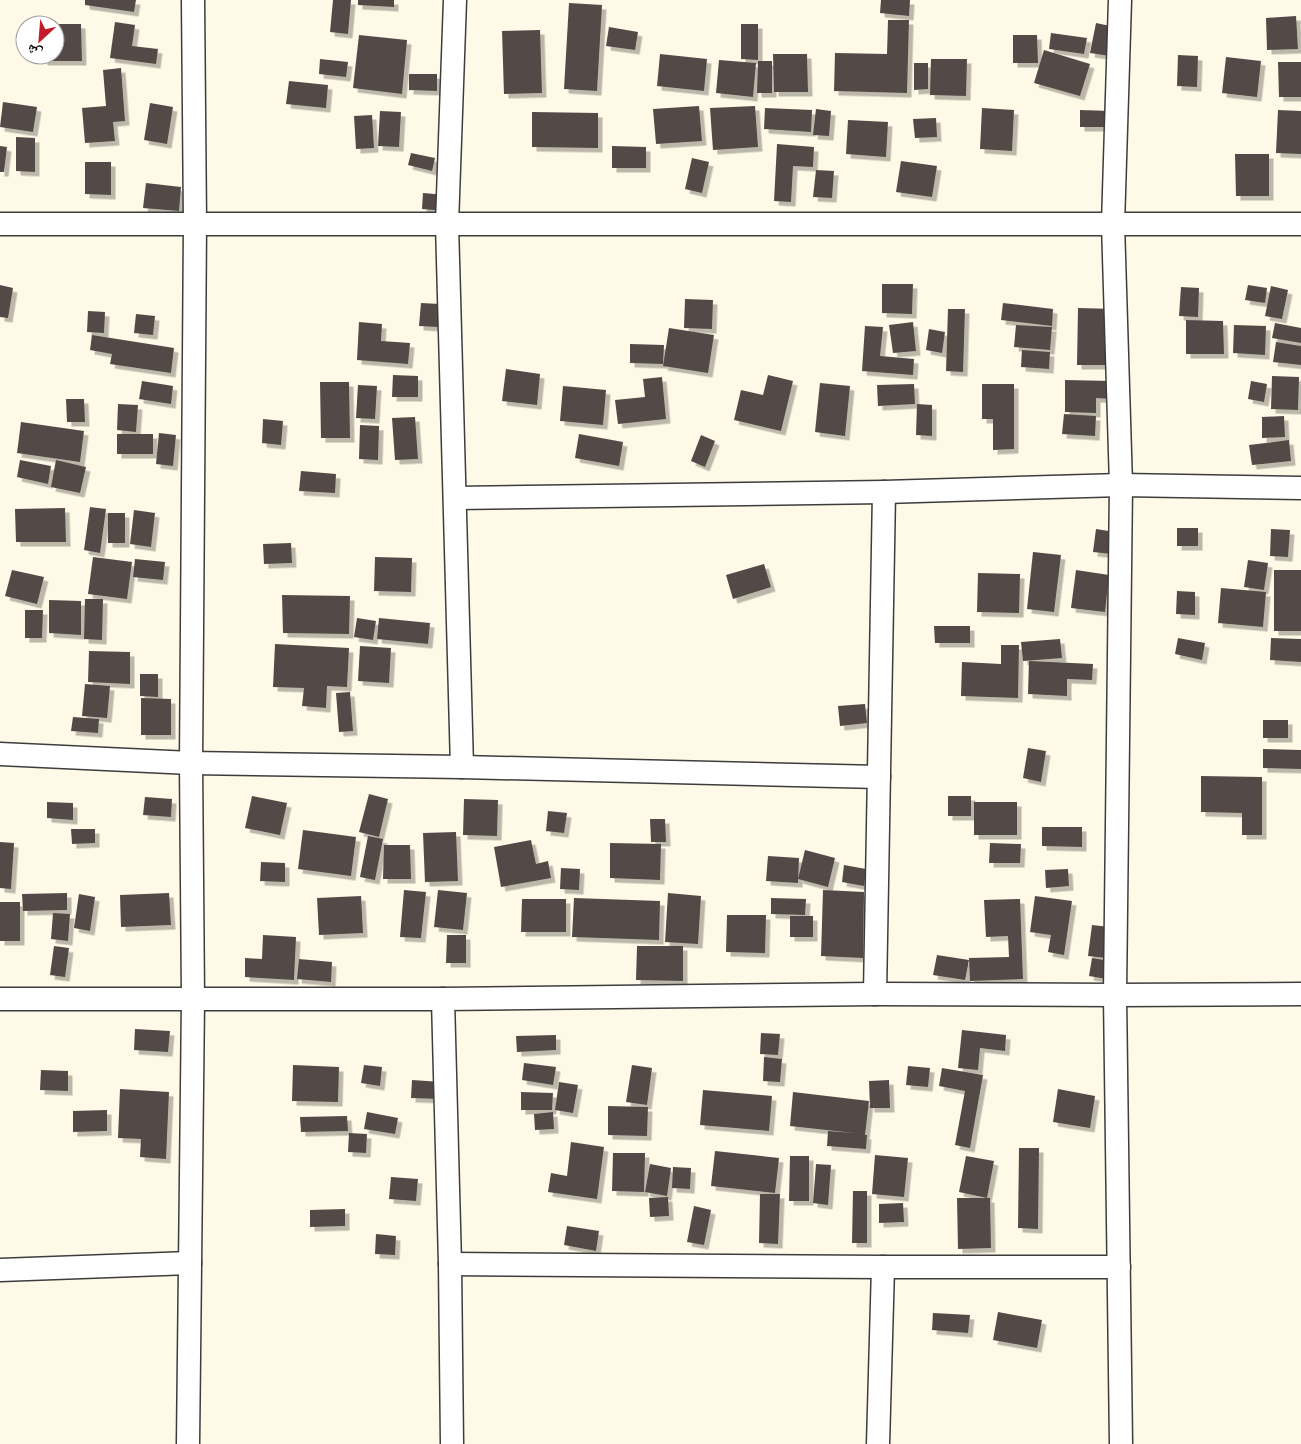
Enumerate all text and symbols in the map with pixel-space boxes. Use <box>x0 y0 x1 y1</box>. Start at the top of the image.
north arrow <box>15 15 65 65</box>
text: ش <box>24 40 45 63</box>

